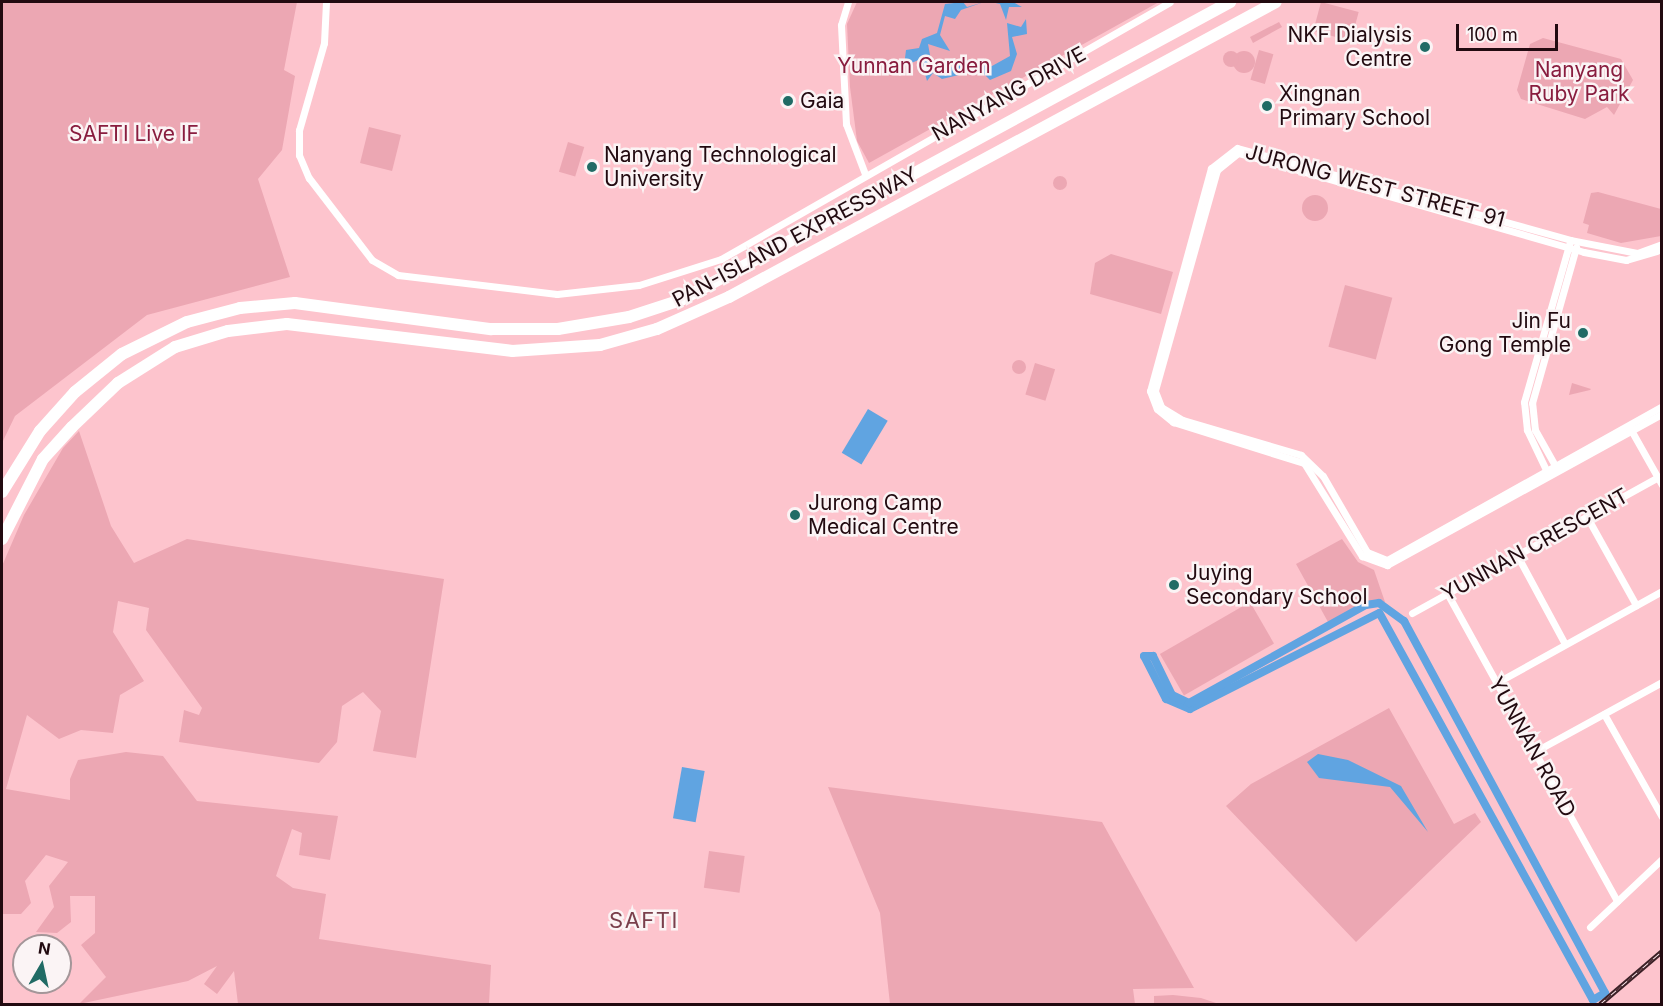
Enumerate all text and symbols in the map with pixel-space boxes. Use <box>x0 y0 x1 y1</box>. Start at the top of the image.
scale bar <box>1459 12 1561 50</box>
place label: NKF Dialysis Centre <box>1287 22 1412 72</box>
text: 100 m <box>1467 24 1518 45</box>
marker: NKF Dialysis Centre <box>1416 38 1434 56</box>
street label: NANYANG DRIVE <box>928 41 1090 147</box>
park label: Yunnan Garden <box>837 53 991 79</box>
park label: Nanyang Ruby Park <box>1528 57 1630 107</box>
place label: Xingnan Primary School <box>1279 81 1430 131</box>
place label: Gaia <box>800 88 844 114</box>
marker: Gaia <box>781 94 795 108</box>
marker: Xingnan Primary School <box>1260 99 1274 113</box>
park label: SAFTI Live IF <box>69 121 199 147</box>
street label: JURONG WEST STREET 91 <box>1242 139 1508 233</box>
place label: Nanyang Technological University <box>604 142 837 192</box>
marker: Nanyang Technological University <box>585 160 599 174</box>
street label: PAN-ISLAND EXPRESSWAY <box>668 161 922 313</box>
place label: Jin Fu Gong Temple <box>1439 308 1571 358</box>
marker: Jin Fu Gong Temple <box>1576 326 1590 340</box>
street label: YUNNAN CRESCENT <box>1437 483 1633 607</box>
place label: Jurong Camp Medical Centre <box>808 490 959 540</box>
marker: Jurong Camp Medical Centre <box>786 506 804 524</box>
place label: Juying Secondary School <box>1186 560 1367 610</box>
marker: Juying Secondary School <box>1167 578 1181 592</box>
street label: YUNNAN ROAD <box>1483 673 1581 821</box>
district label: SAFTI <box>609 908 679 934</box>
north arrow <box>12 934 72 994</box>
text: N <box>37 937 52 959</box>

